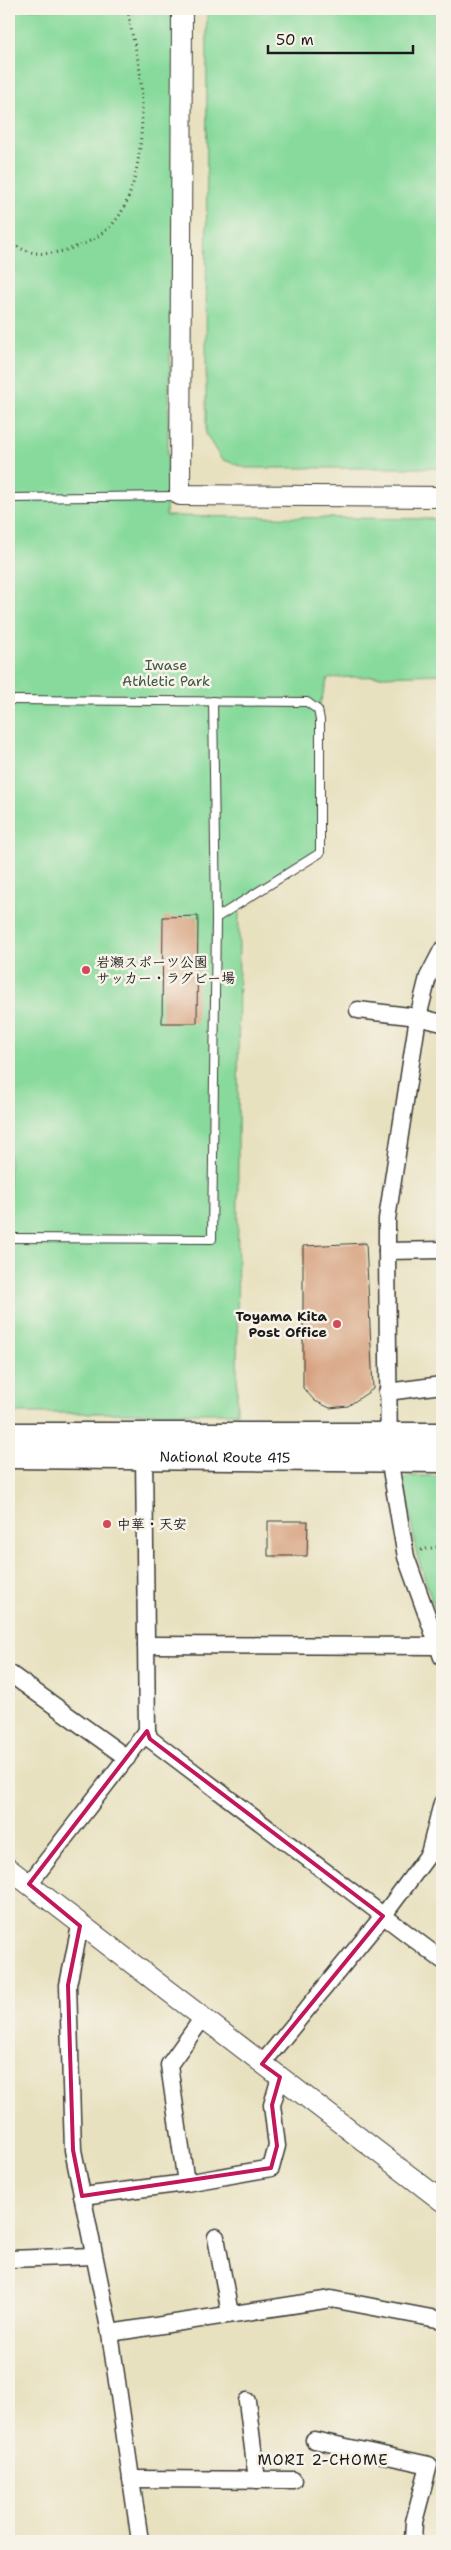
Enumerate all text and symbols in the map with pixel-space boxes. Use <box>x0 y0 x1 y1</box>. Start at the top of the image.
scale bar <box>268 22 414 54</box>
text: 50 m <box>276 30 314 50</box>
park label: Iwase Athletic Park <box>122 656 210 690</box>
place label: 岩瀬スポーツ公園 サッカー・ラグビー場 <box>96 953 235 987</box>
marker: 岩瀬スポーツ公園 サッカー・ラグビー場 <box>80 964 92 976</box>
place label: Toyama Kita Post Office <box>235 1307 327 1341</box>
marker: Toyama Kita Post Office <box>331 1318 343 1330</box>
street label: National Route 415 <box>159 1447 291 1467</box>
place label: 中華・天安 <box>117 1515 187 1533</box>
marker: 中華・天安 <box>101 1518 113 1530</box>
district label: MORI 2-CHOME <box>257 2450 389 2470</box>

